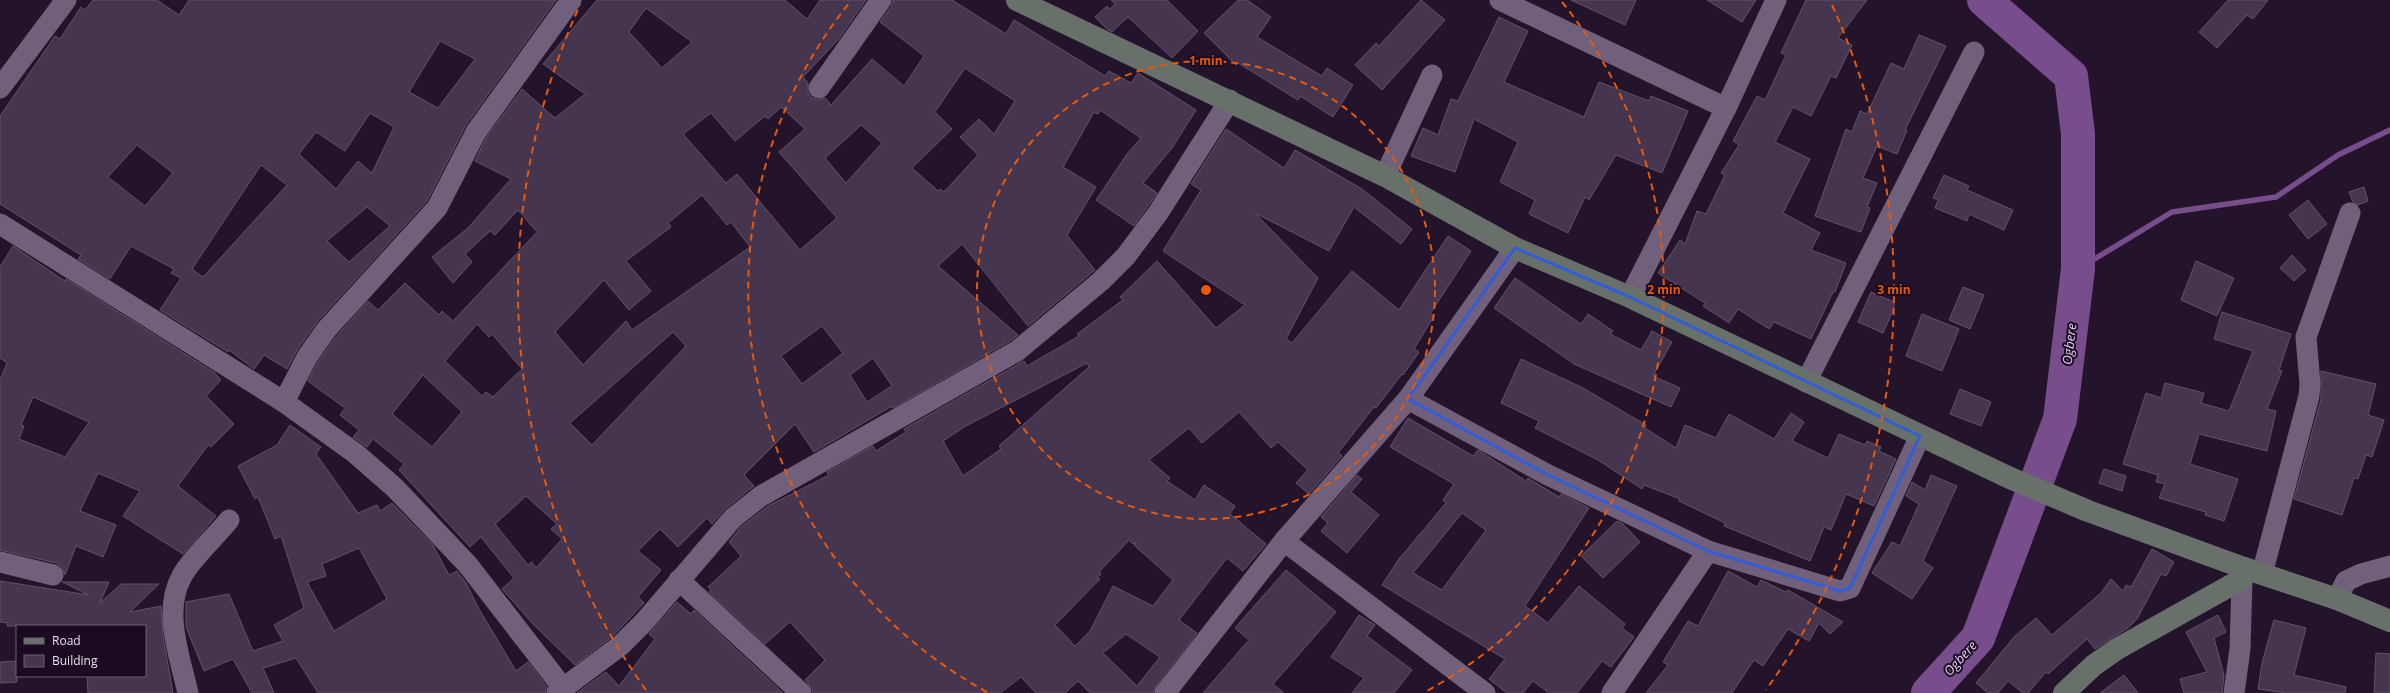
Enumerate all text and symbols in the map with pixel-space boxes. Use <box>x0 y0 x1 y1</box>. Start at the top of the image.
text: 1 min <box>1189 52 1223 69</box>
text: 2 min <box>1647 281 1681 298</box>
text: 3 min <box>1877 281 1911 298</box>
centre of rings <box>1199 283 1213 297</box>
water label: Ogbere <box>2058 322 2081 366</box>
legend <box>16 625 146 677</box>
text: Road <box>52 632 81 649</box>
water label: Ogbere <box>1939 636 1981 680</box>
text: Building <box>52 652 98 669</box>

